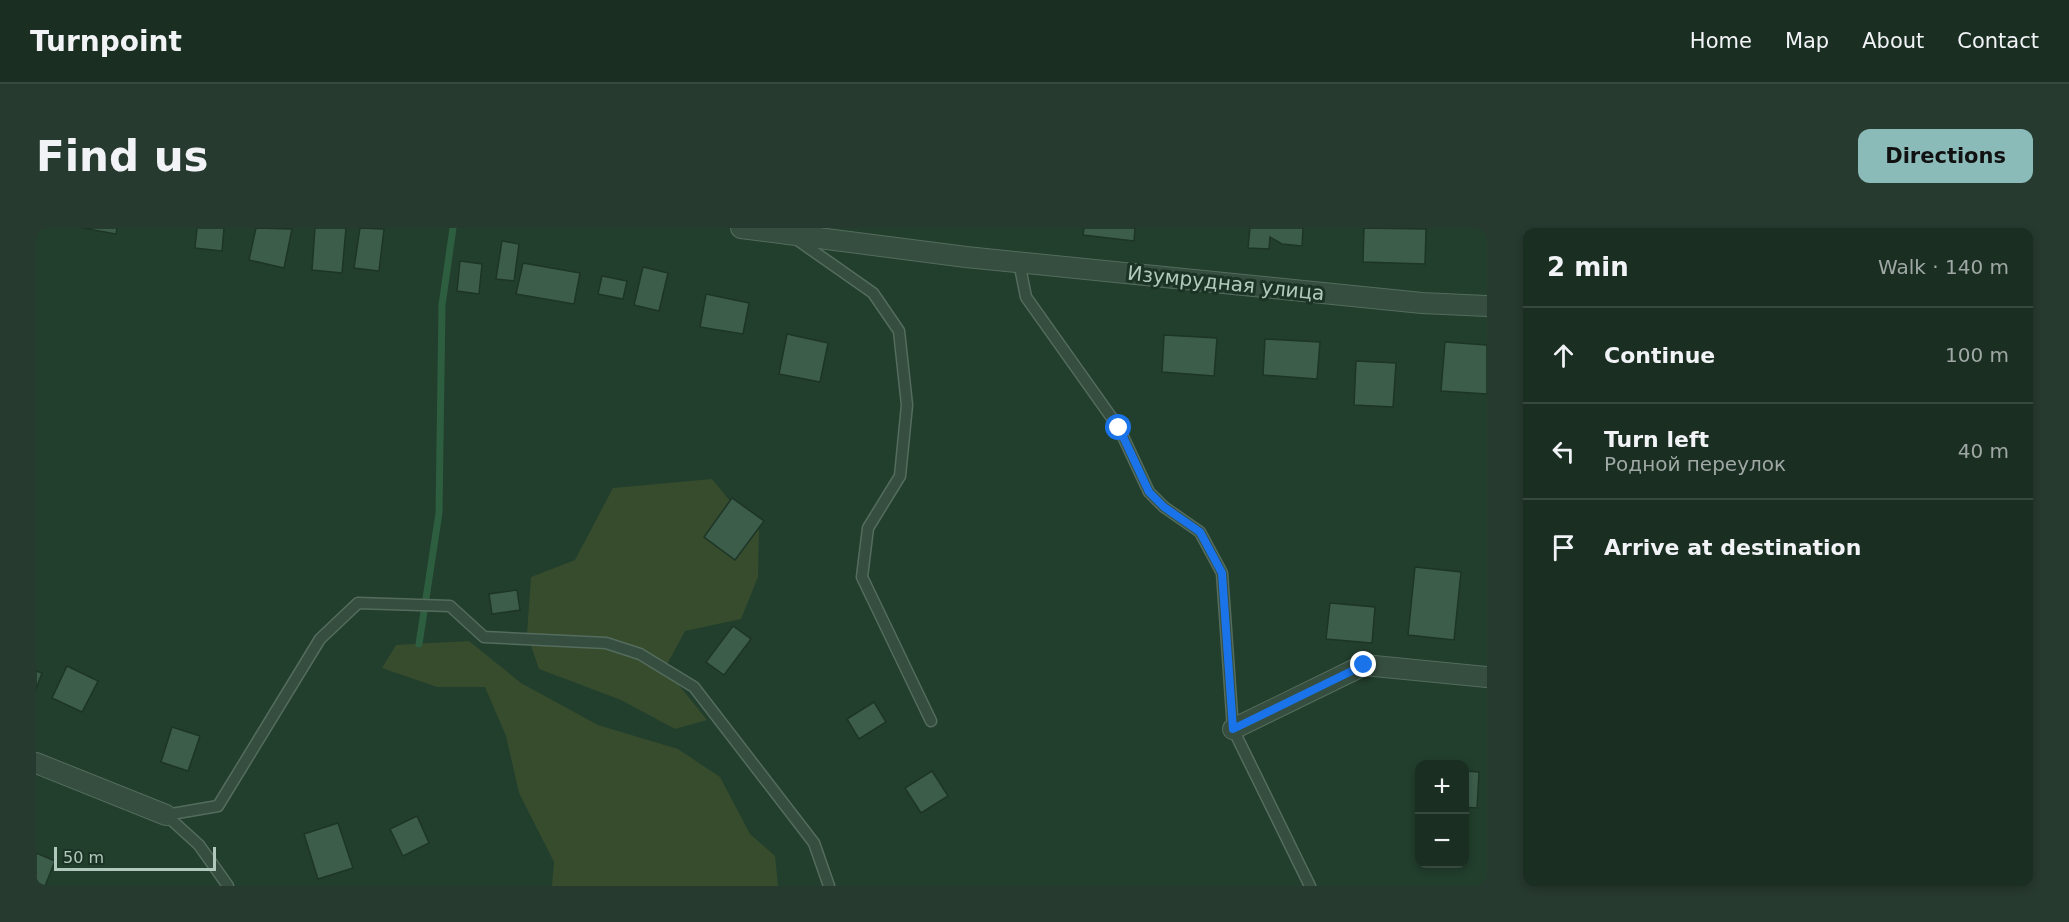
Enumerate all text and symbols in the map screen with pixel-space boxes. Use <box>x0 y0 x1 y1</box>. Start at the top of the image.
text: Turnpoint <box>30 25 182 58</box>
text: Home <box>1690 29 1752 53</box>
text: Map <box>1785 29 1829 53</box>
text: About <box>1862 29 1924 53</box>
text: Contact <box>1957 29 2039 53</box>
button: Directions <box>1858 129 2033 183</box>
text: Find us <box>36 132 209 181</box>
text: 2 min <box>1547 252 1629 282</box>
text: Walk · 140 m <box>1878 255 2009 279</box>
street label: Изумрудная улица <box>1126 261 1326 305</box>
icon: ahead <box>1547 339 1580 372</box>
text: Continue <box>1604 343 1715 368</box>
text: 100 m <box>1945 343 2009 367</box>
route start <box>1105 414 1131 440</box>
text: Turn left <box>1604 427 1709 452</box>
icon: left <box>1547 435 1580 468</box>
text: 40 m <box>1958 439 2009 463</box>
text: Родной переулок <box>1604 452 1786 476</box>
icon: arrive <box>1547 531 1580 564</box>
text: Arrive at destination <box>1604 535 1861 560</box>
route end <box>1350 651 1376 677</box>
map controls <box>1415 760 1469 868</box>
button: + <box>1415 760 1469 814</box>
button: − <box>1415 814 1469 868</box>
scale bar <box>54 844 216 872</box>
text: 50 m <box>63 848 104 867</box>

